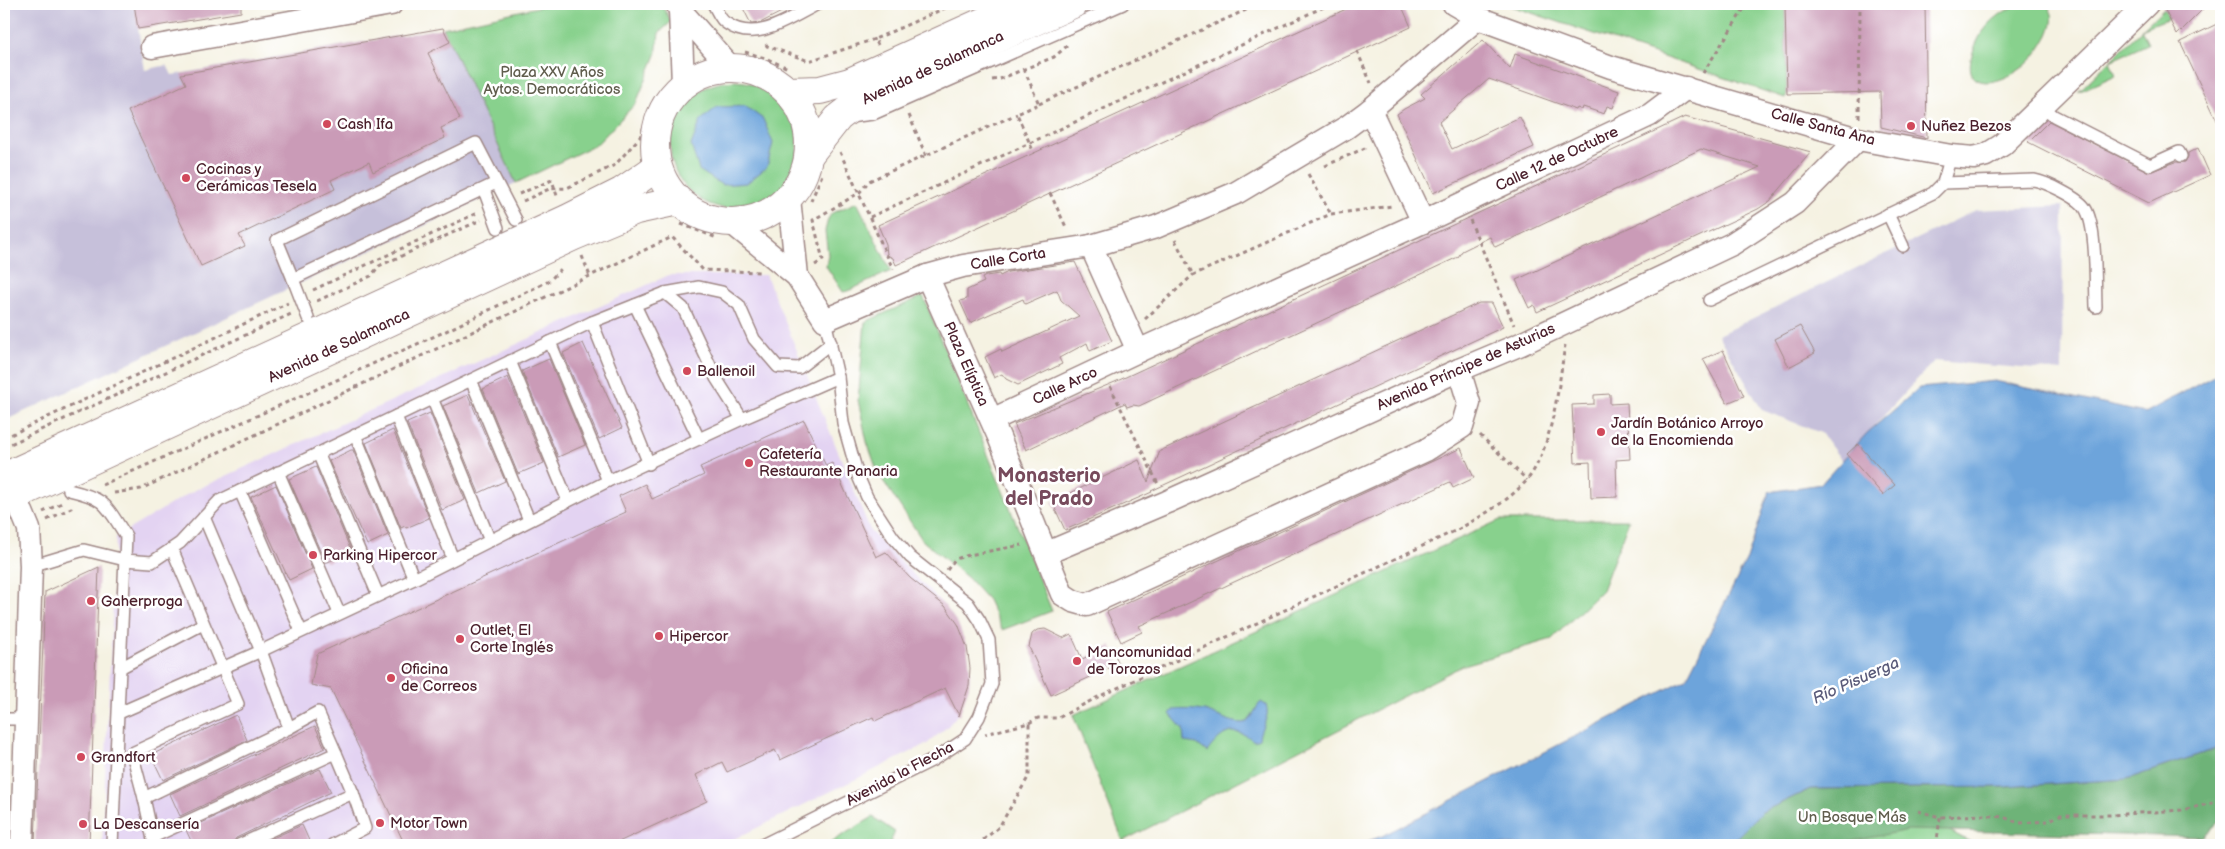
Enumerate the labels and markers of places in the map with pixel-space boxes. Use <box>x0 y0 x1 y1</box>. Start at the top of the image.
place label: Cash Ifa <box>337 115 393 134</box>
place label: Nuñez Bezos <box>1921 117 2012 136</box>
marker: Cash Ifa <box>321 118 333 130</box>
marker: Nuñez Bezos <box>1905 120 1917 132</box>
place label: Cocinas y Cerámicas Tesela <box>196 160 317 196</box>
marker: Cocinas y Cerámicas Tesela <box>180 172 192 184</box>
place label: Ballenoil <box>697 362 755 381</box>
marker: Ballenoil <box>681 365 693 377</box>
place label: Jardín Botánico Arroyo de la Encomienda <box>1611 414 1764 450</box>
marker: Jardín Botánico Arroyo de la Encomienda <box>1595 426 1607 438</box>
place label: Cafetería Restaurante Panaria <box>759 445 898 481</box>
marker: Cafetería Restaurante Panaria <box>743 457 755 469</box>
place label: Parking Hipercor <box>323 546 437 565</box>
marker: Parking Hipercor <box>307 549 319 561</box>
place label: Gaherproga <box>101 592 183 611</box>
marker: Gaherproga <box>85 595 97 607</box>
place label: Outlet, El Corte Inglés <box>470 621 554 657</box>
place label: Hipercor <box>669 627 729 646</box>
marker: Hipercor <box>653 630 665 642</box>
marker: Outlet, El Corte Inglés <box>454 633 466 645</box>
place label: Mancomunidad de Torozos <box>1087 643 1192 679</box>
marker: Mancomunidad de Torozos <box>1071 655 1083 667</box>
place label: Oficina de Correos <box>401 660 478 696</box>
marker: Oficina de Correos <box>385 672 397 684</box>
place label: Grandfort <box>91 748 156 767</box>
marker: Grandfort <box>75 751 87 763</box>
place label: Motor Town <box>390 814 467 833</box>
place label: La Descansería <box>93 815 199 834</box>
marker: Motor Town <box>374 817 386 829</box>
marker: La Descansería <box>77 818 89 830</box>

